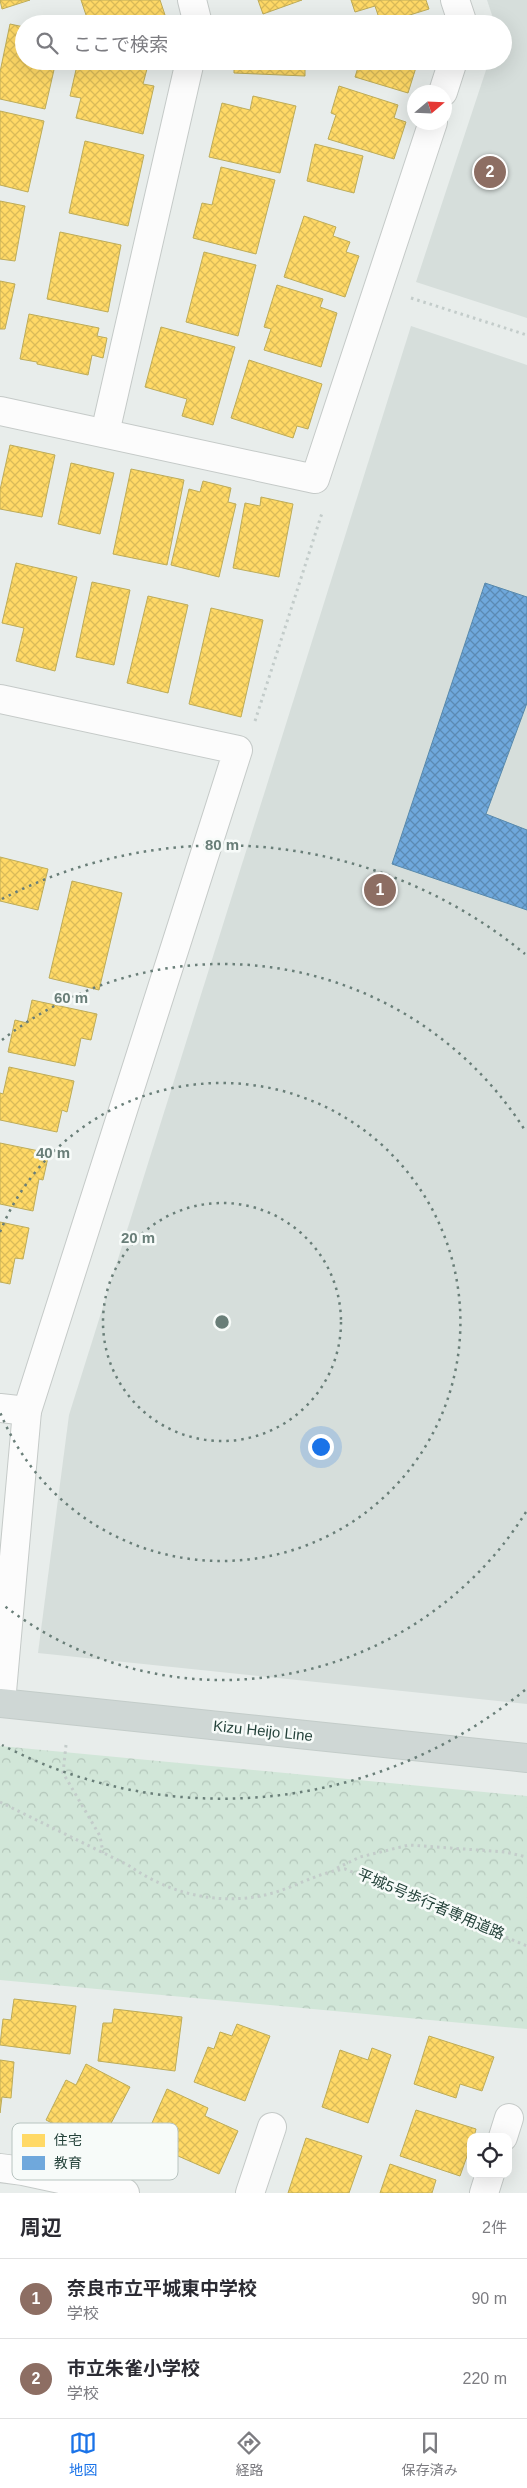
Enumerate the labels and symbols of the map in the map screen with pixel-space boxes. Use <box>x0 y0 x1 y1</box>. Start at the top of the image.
north arrow <box>407 85 452 130</box>
pin: 2 <box>474 153 506 191</box>
text: 80 m <box>205 836 239 853</box>
pin: 1 <box>364 871 396 909</box>
text: 60 m <box>54 989 88 1006</box>
text: 40 m <box>36 1144 70 1161</box>
text: 20 m <box>121 1229 155 1246</box>
centre of rings <box>213 1313 231 1331</box>
your location <box>308 1434 334 1460</box>
street label: Kizu Heijo Line <box>212 1717 314 1744</box>
street label: 平城5号歩行者専用道路 <box>355 1865 507 1942</box>
legend <box>12 2123 178 2180</box>
text: 住宅 <box>54 2132 82 2148</box>
text: 教育 <box>54 2155 82 2171</box>

